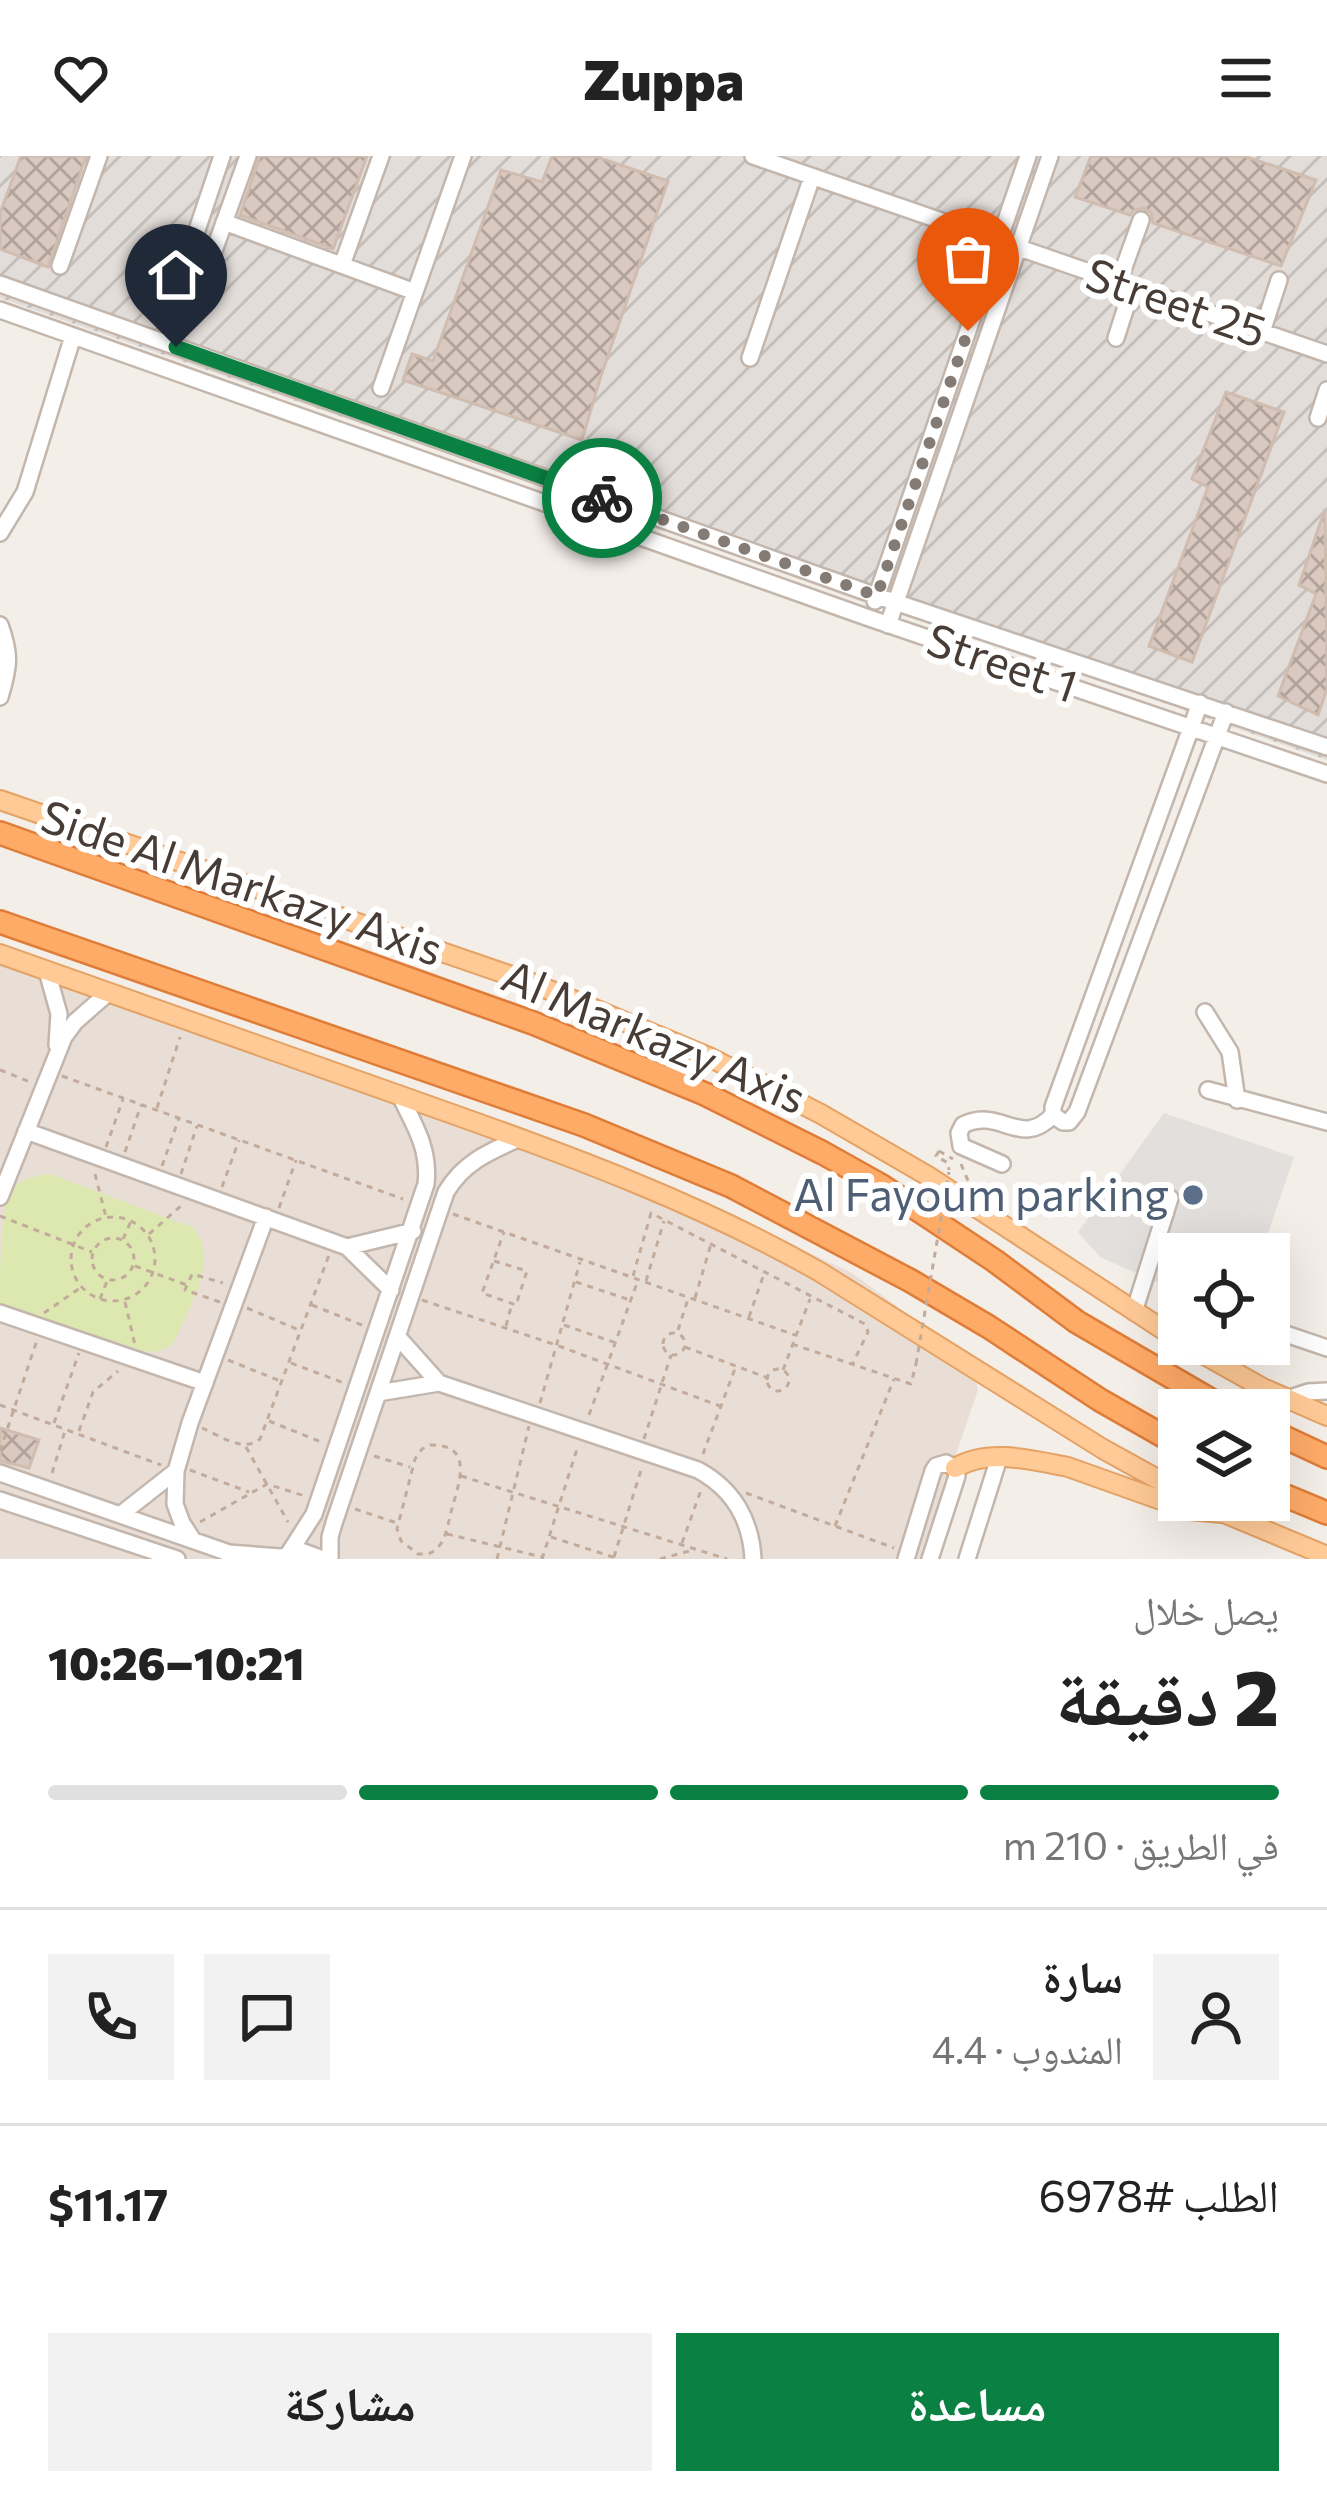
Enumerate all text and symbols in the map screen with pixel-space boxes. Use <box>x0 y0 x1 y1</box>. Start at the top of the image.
icon: heart <box>48 45 114 111</box>
text: Zuppa <box>583 45 744 111</box>
icon: menu <box>1213 45 1279 111</box>
pin <box>917 208 1019 331</box>
pin <box>125 224 227 347</box>
icon: bag <box>935 226 1001 292</box>
icon: home <box>143 242 209 308</box>
street label: Street 25 <box>1080 244 1274 357</box>
courier <box>542 438 662 558</box>
icon: bike <box>569 465 635 531</box>
street label: Street 1 <box>921 609 1085 712</box>
street label: Side Al Markazy Axis <box>35 786 451 975</box>
street label: Al Markazy Axis <box>495 946 815 1123</box>
place label: Al Fayoum parking <box>793 1165 1169 1220</box>
marker: Al Fayoum parking <box>1180 1182 1206 1208</box>
map controls <box>1158 1233 1290 1521</box>
button: locate <box>1158 1233 1290 1365</box>
button: layers <box>1158 1389 1290 1521</box>
text: يصل خلال <box>1133 1585 1279 1633</box>
text: 10:21–10:26 <box>48 1634 304 1689</box>
text: 2 دقيقة <box>1055 1647 1279 1742</box>
text: في الطريق · 210 m <box>1003 1820 1279 1868</box>
text: سارة <box>1042 1947 1123 2002</box>
button: phone <box>48 1954 174 2080</box>
button: chat <box>204 1954 330 2080</box>
button: person <box>1153 1954 1279 2080</box>
text: المندوب · 4.4 <box>932 2024 1123 2072</box>
text: الطلب #6978 <box>1038 2166 1279 2221</box>
text: $11.17 <box>48 2175 168 2230</box>
button: مشاركة <box>48 2333 652 2471</box>
button: مساعدة <box>676 2333 1279 2471</box>

